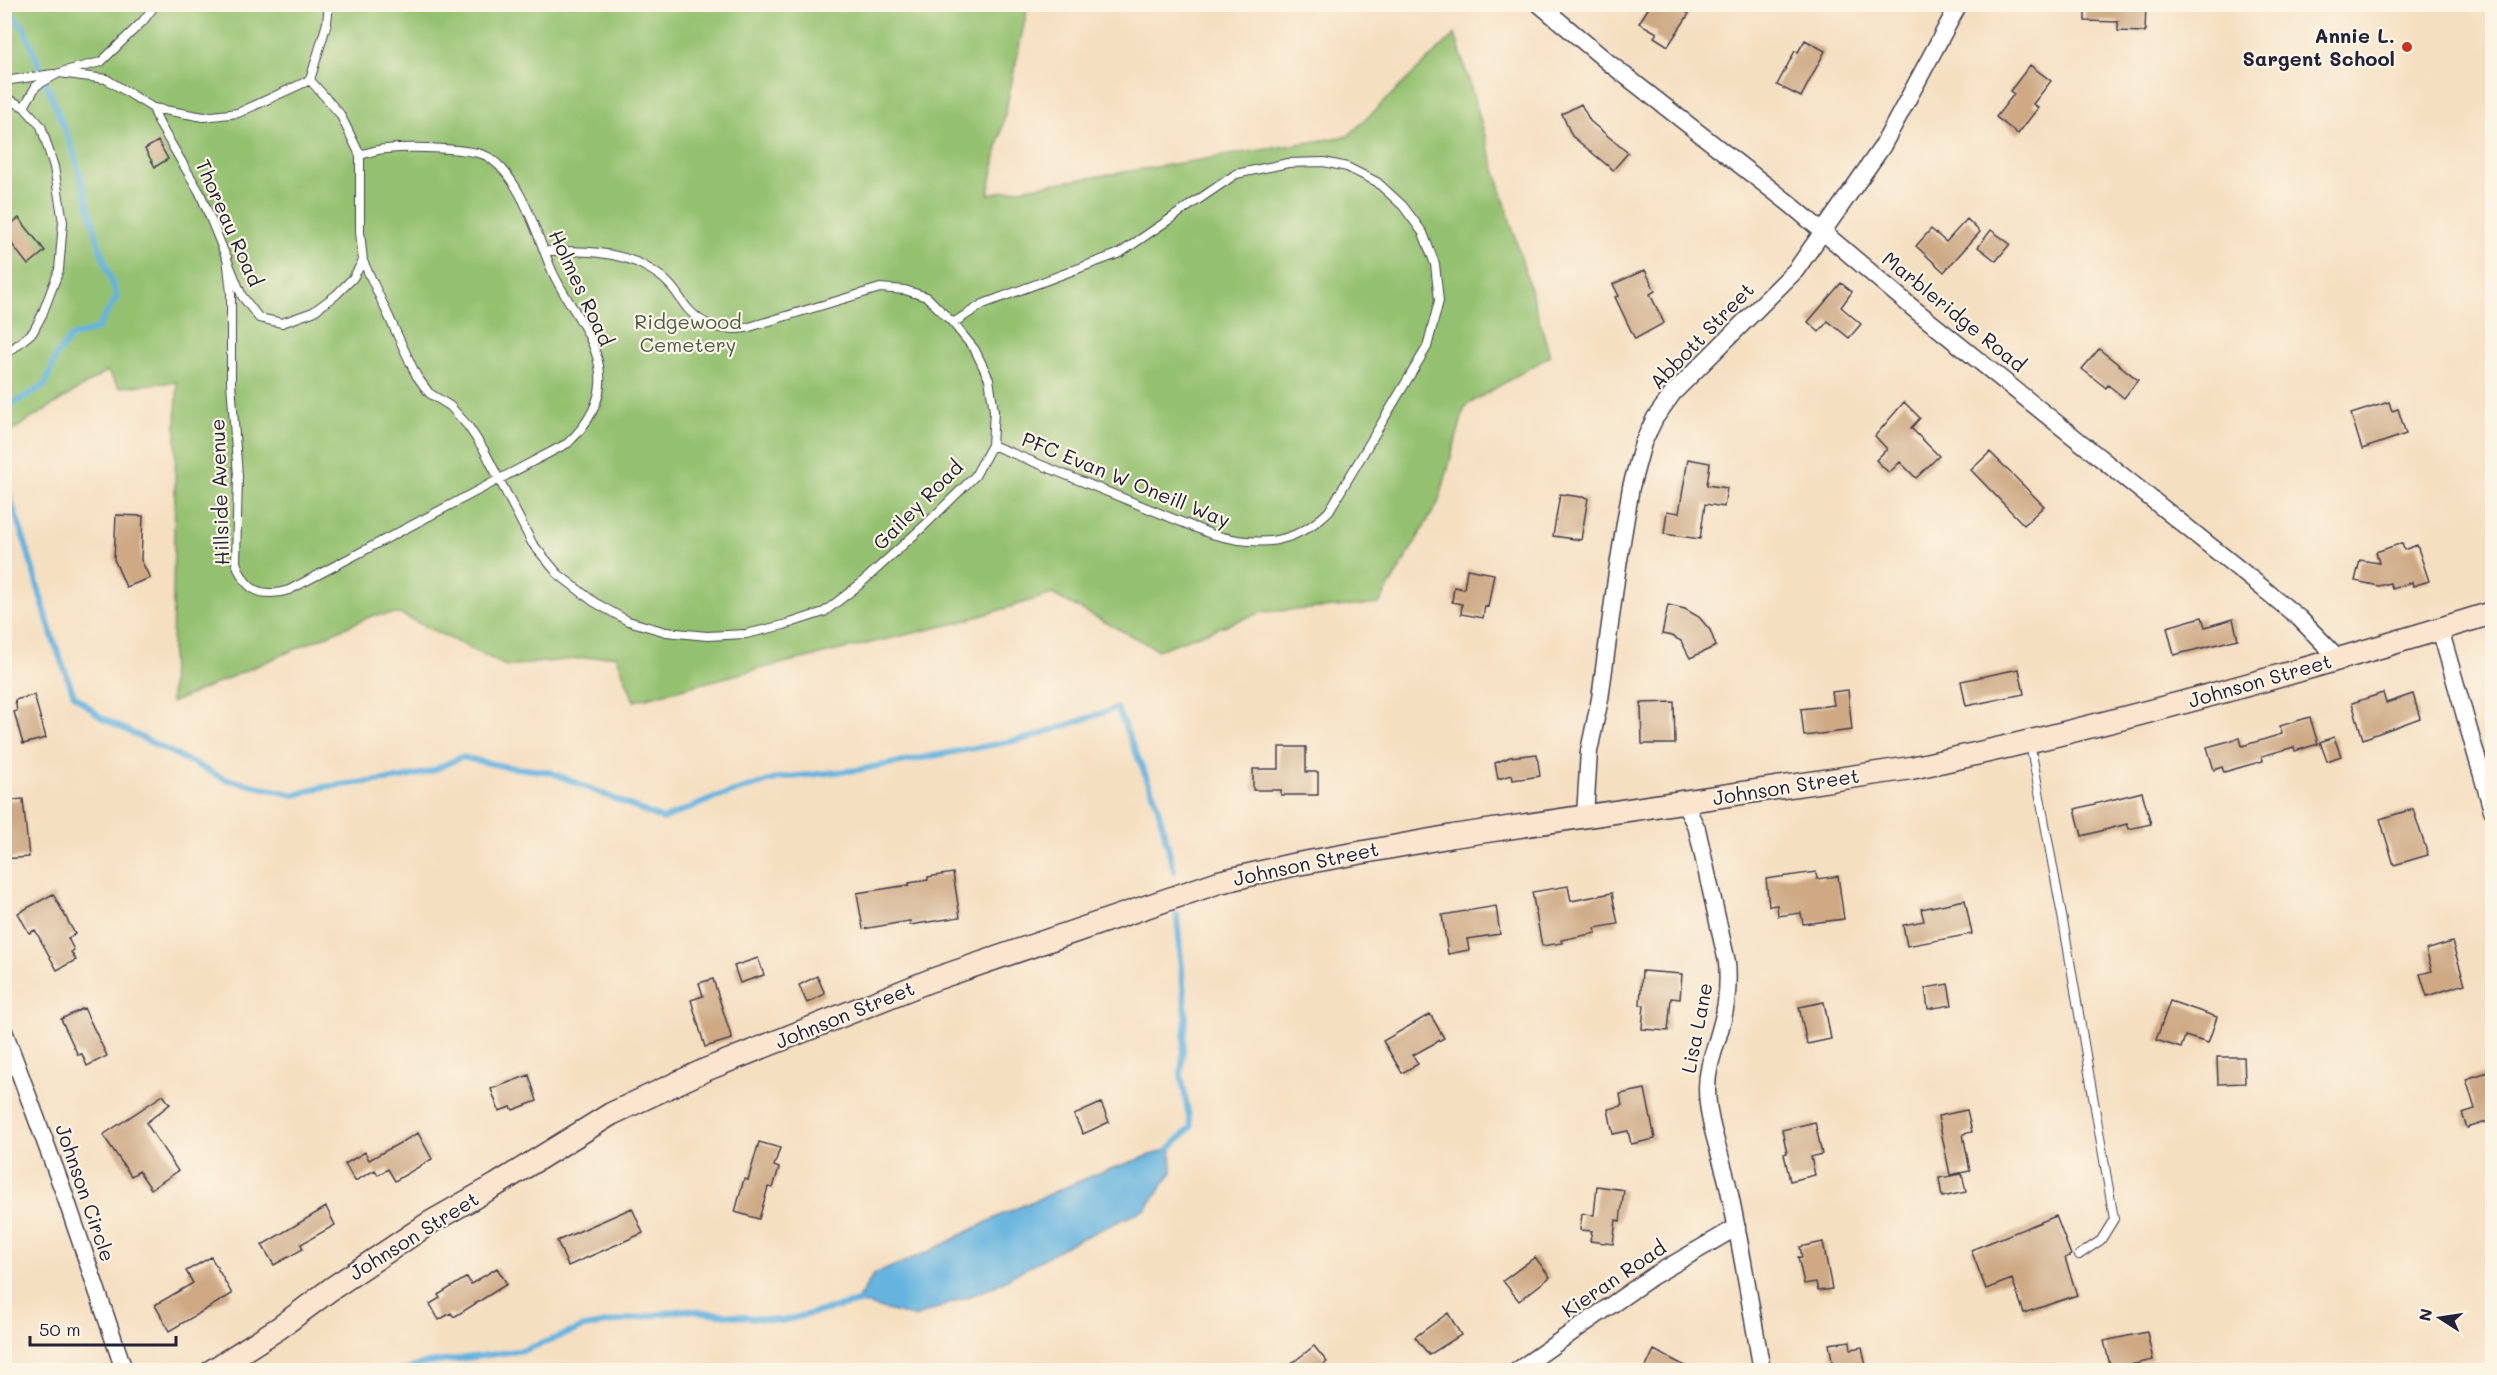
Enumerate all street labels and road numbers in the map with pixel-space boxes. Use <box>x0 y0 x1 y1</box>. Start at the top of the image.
street label: Thoreau Road <box>190 155 270 290</box>
street label: Holmes Road <box>544 225 620 350</box>
street label: Marbleridge Road <box>1877 245 2032 377</box>
street label: Abbott Street <box>1644 276 1759 394</box>
street label: Hillside Avenue <box>203 418 235 566</box>
street label: PFC Evan W Oneill Way <box>1018 425 1234 533</box>
street label: Gailey Road <box>867 454 968 555</box>
street label: Johnson Street <box>2185 647 2334 713</box>
street label: Johnson Street <box>1711 762 1861 810</box>
street label: Johnson Street <box>1231 835 1381 891</box>
street label: Johnson Street <box>771 974 918 1054</box>
street label: Lisa Lane <box>1675 980 1718 1075</box>
street label: Johnson Circle <box>50 1120 122 1265</box>
street label: Johnson Street <box>344 1185 483 1285</box>
street label: Kieran Road <box>1556 1234 1671 1323</box>

